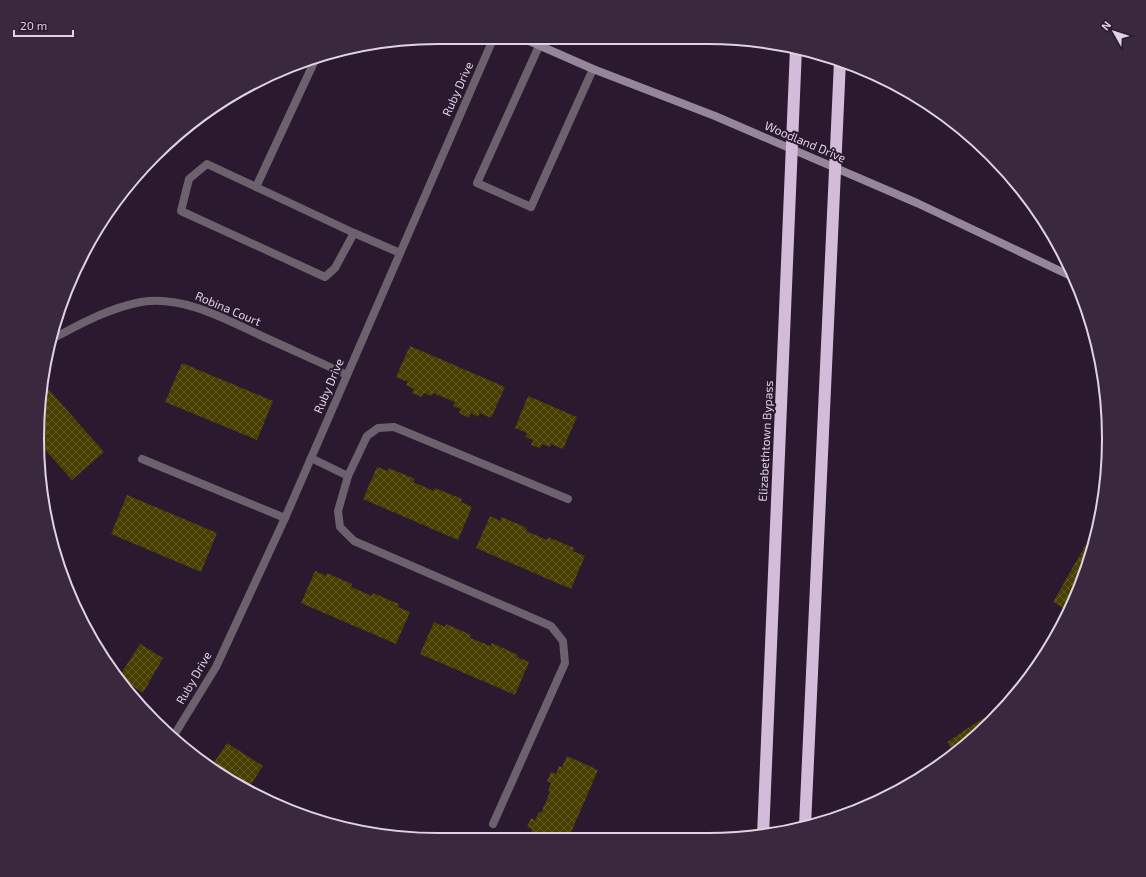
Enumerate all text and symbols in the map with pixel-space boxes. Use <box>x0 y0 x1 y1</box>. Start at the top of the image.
scale bar <box>14 12 73 38</box>
north arrow <box>1094 12 1134 52</box>
text: 20 m <box>20 18 47 32</box>
text: N <box>1098 18 1113 33</box>
street label: Ruby Drive <box>439 59 475 118</box>
street label: Woodland Drive <box>763 118 848 164</box>
street label: Robina Court <box>193 288 264 328</box>
street label: Ruby Drive <box>310 356 346 415</box>
street label: Elizabethtown Bypass <box>755 380 775 502</box>
street label: Ruby Drive <box>172 649 214 706</box>

